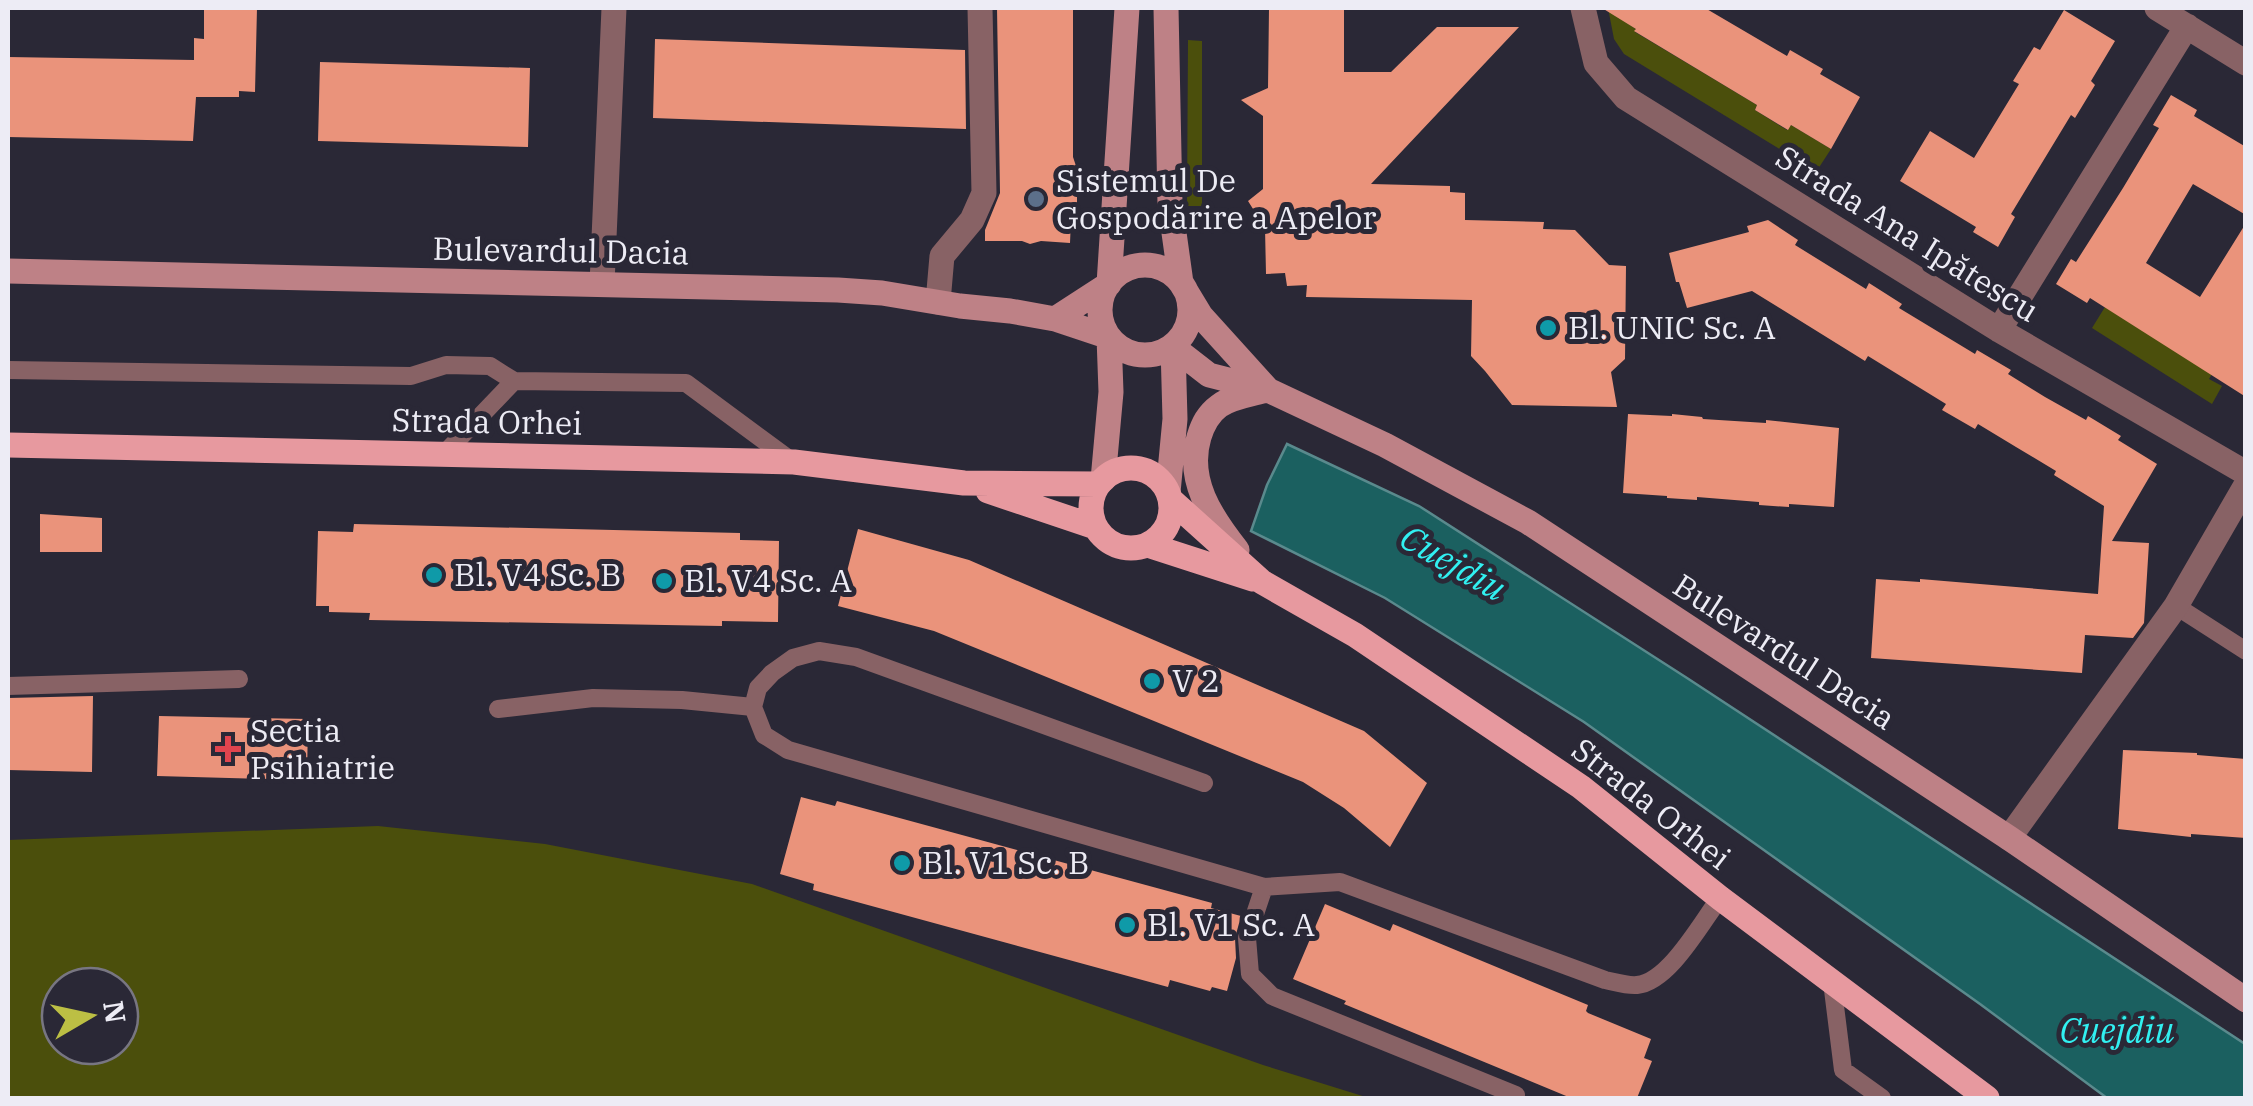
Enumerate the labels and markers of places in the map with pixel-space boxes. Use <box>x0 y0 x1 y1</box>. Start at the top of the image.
place label: Sistemul De Gospodărire a Apelor <box>1056 159 1376 238</box>
marker: Sistemul De Gospodărire a Apelor <box>1025 188 1047 210</box>
place label: Bl. UNIC Sc. A <box>1568 306 1776 348</box>
marker: Bl. UNIC Sc. A <box>1537 317 1559 339</box>
place label: Bl. V4 Sc. B <box>454 553 621 595</box>
place label: Bl. V4 Sc. A <box>684 559 852 601</box>
marker: Bl. V4 Sc. B <box>423 564 445 586</box>
marker: Bl. V4 Sc. A <box>653 570 675 592</box>
place label: V 2 <box>1172 659 1220 701</box>
marker: V 2 <box>1141 670 1163 692</box>
place label: Sectia Psihiatrie <box>250 709 395 788</box>
marker: Sectia Psihiatrie <box>215 736 241 762</box>
place label: Bl. V1 Sc. B <box>922 841 1089 883</box>
marker: Bl. V1 Sc. B <box>891 852 913 874</box>
place label: Bl. V1 Sc. A <box>1147 903 1315 945</box>
marker: Bl. V1 Sc. A <box>1116 914 1138 936</box>

